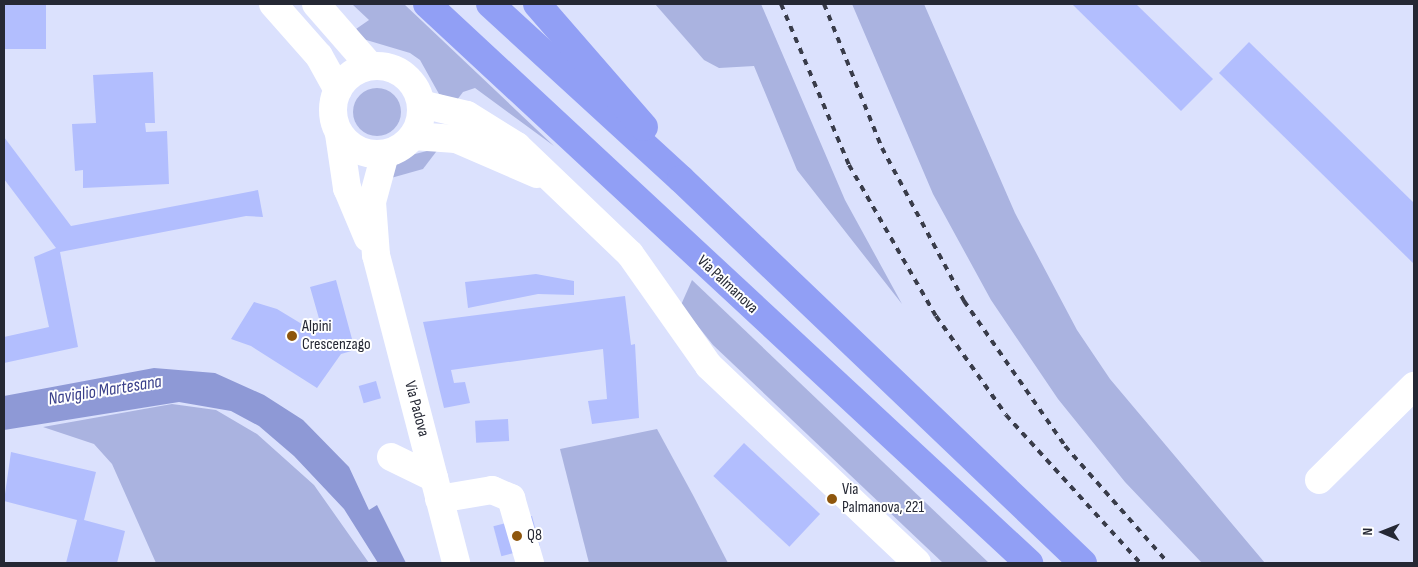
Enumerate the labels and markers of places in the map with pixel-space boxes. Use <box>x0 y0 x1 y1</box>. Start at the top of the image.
place label: Alpini Crescenzago <box>302 317 371 355</box>
marker: Alpini Crescenzago <box>286 330 298 342</box>
place label: Via Palmanova, 221 <box>842 480 924 518</box>
marker: Via Palmanova, 221 <box>826 493 838 505</box>
place label: Q8 <box>527 526 542 546</box>
marker: Q8 <box>511 530 523 542</box>

